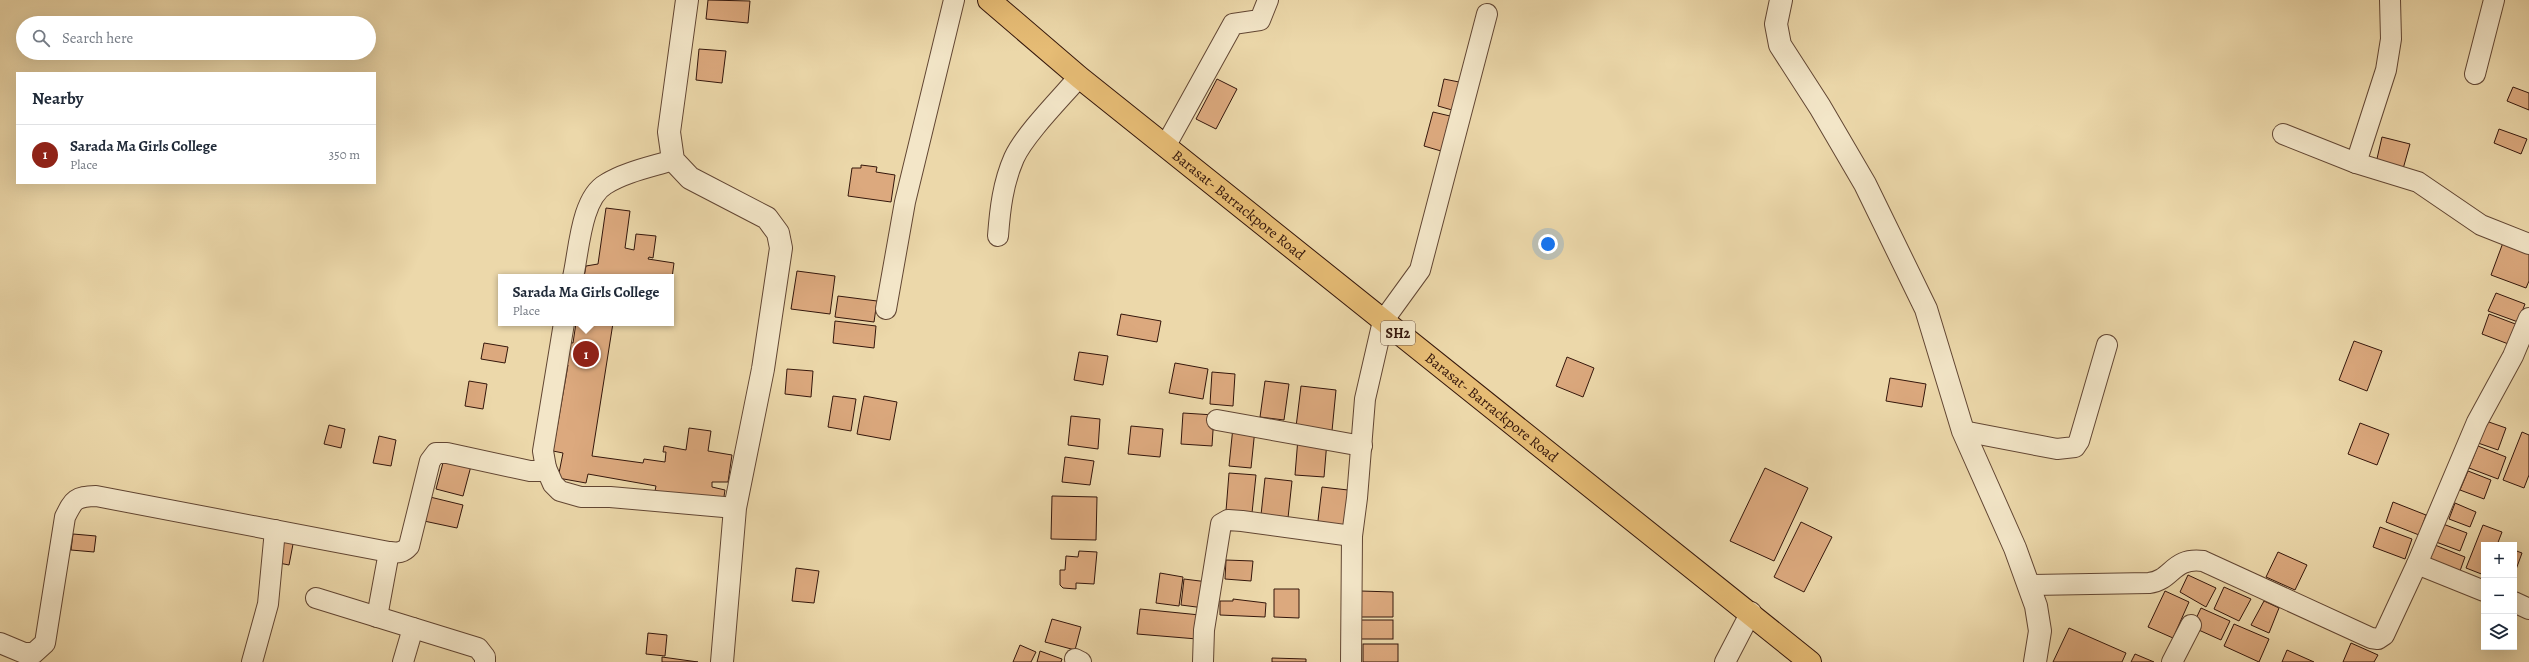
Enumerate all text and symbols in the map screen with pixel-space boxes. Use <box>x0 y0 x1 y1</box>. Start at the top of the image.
search box <box>16 16 376 60</box>
icon: search <box>30 27 52 49</box>
text: Search here <box>62 28 133 48</box>
text: Nearby <box>32 87 83 110</box>
text: Sarada Ma Girls College <box>70 136 217 156</box>
street label: Barasat- Barrackpore Road <box>1168 145 1310 265</box>
text: 1 <box>43 146 47 163</box>
text: 350 m <box>329 146 360 163</box>
text: Place <box>70 156 98 173</box>
your location <box>1538 234 1558 254</box>
popup <box>498 274 674 326</box>
text: Sarada Ma Girls College <box>512 282 660 302</box>
text: Place <box>512 302 540 319</box>
road number: SH2 <box>1381 321 1415 345</box>
pin: 1 <box>573 339 599 369</box>
street label: Barasat- Barrackpore Road <box>1421 348 1563 467</box>
map controls <box>2481 542 2517 650</box>
button: + <box>2481 542 2517 578</box>
button: − <box>2481 578 2517 614</box>
button: layers <box>2481 614 2517 650</box>

